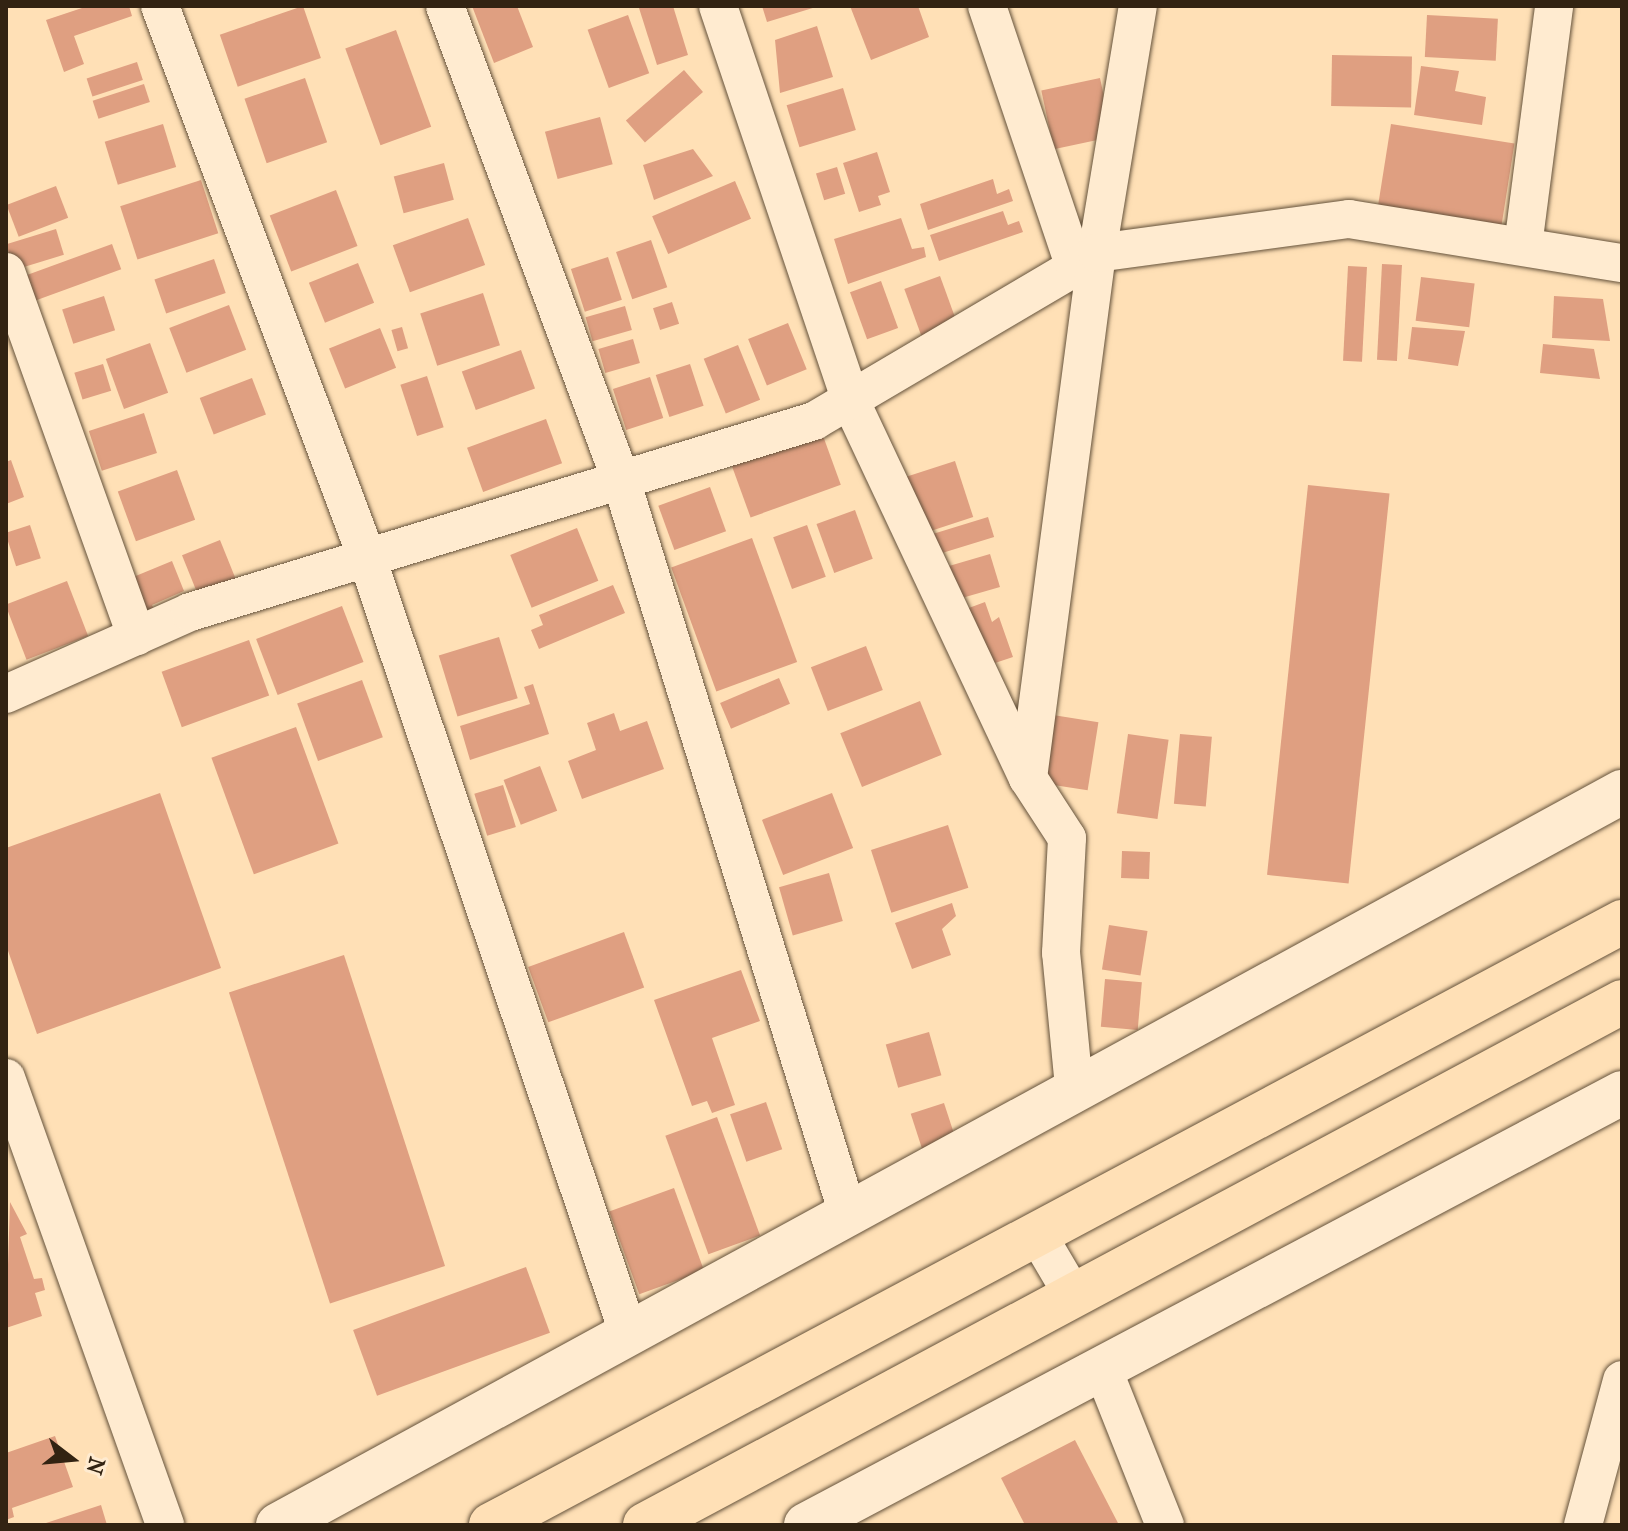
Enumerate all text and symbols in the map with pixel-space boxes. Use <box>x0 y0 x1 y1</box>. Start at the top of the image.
north arrow <box>32 1419 112 1499</box>
text: N <box>80 1454 110 1477</box>

